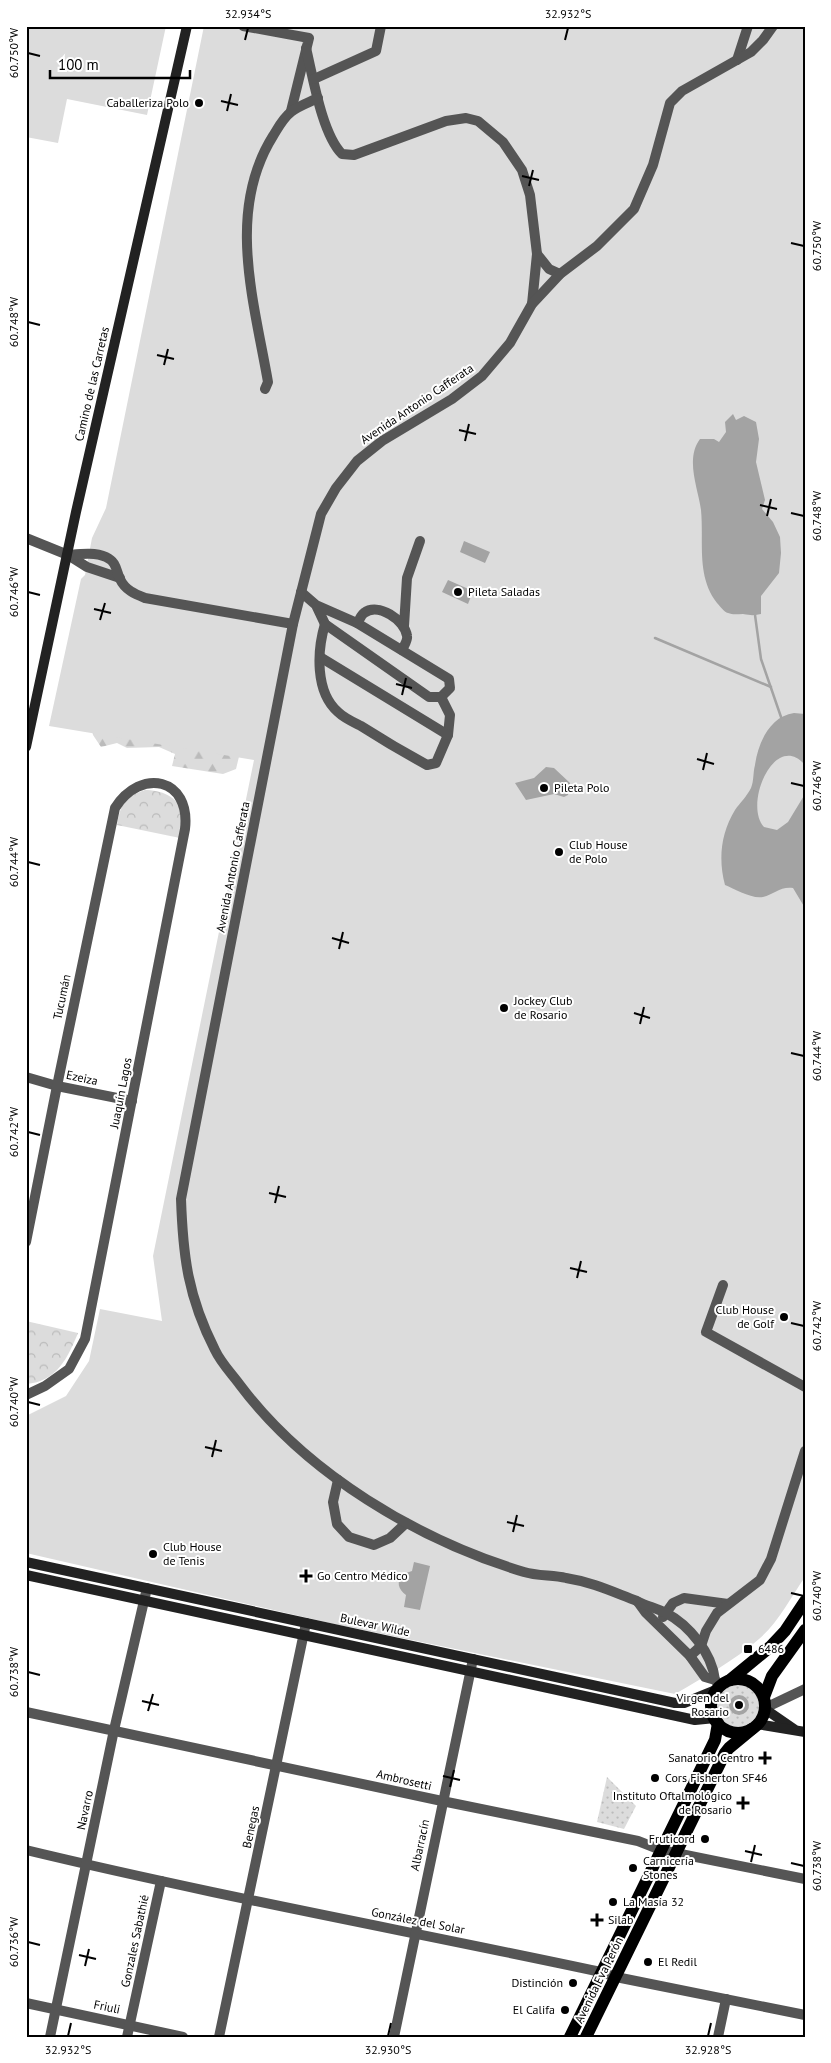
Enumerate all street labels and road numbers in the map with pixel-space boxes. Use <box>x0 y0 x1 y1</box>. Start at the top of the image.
street label: Camino de las Carretas <box>71 325 112 443</box>
street label: Avenida Antonio Cafferata <box>357 360 476 447</box>
street label: Avenida Antonio Cafferata <box>212 800 253 934</box>
street label: Tucumán <box>49 973 74 1021</box>
street label: Juaquín Lagos <box>106 1056 135 1130</box>
street label: Ezeiza <box>65 1067 99 1088</box>
street label: Bulevar Wilde <box>339 1610 411 1639</box>
street label: Ambrosetti <box>375 1766 433 1793</box>
street label: Navarro <box>73 1789 96 1831</box>
street label: Benegas <box>239 1804 262 1850</box>
street label: Albarracín <box>407 1818 432 1872</box>
street label: Gonzales Sabathié <box>117 1893 152 1989</box>
street label: González del Solar <box>370 1904 466 1937</box>
street label: Avenida Eva Perón <box>571 1934 626 2026</box>
street label: Friuli <box>92 1996 122 2017</box>

